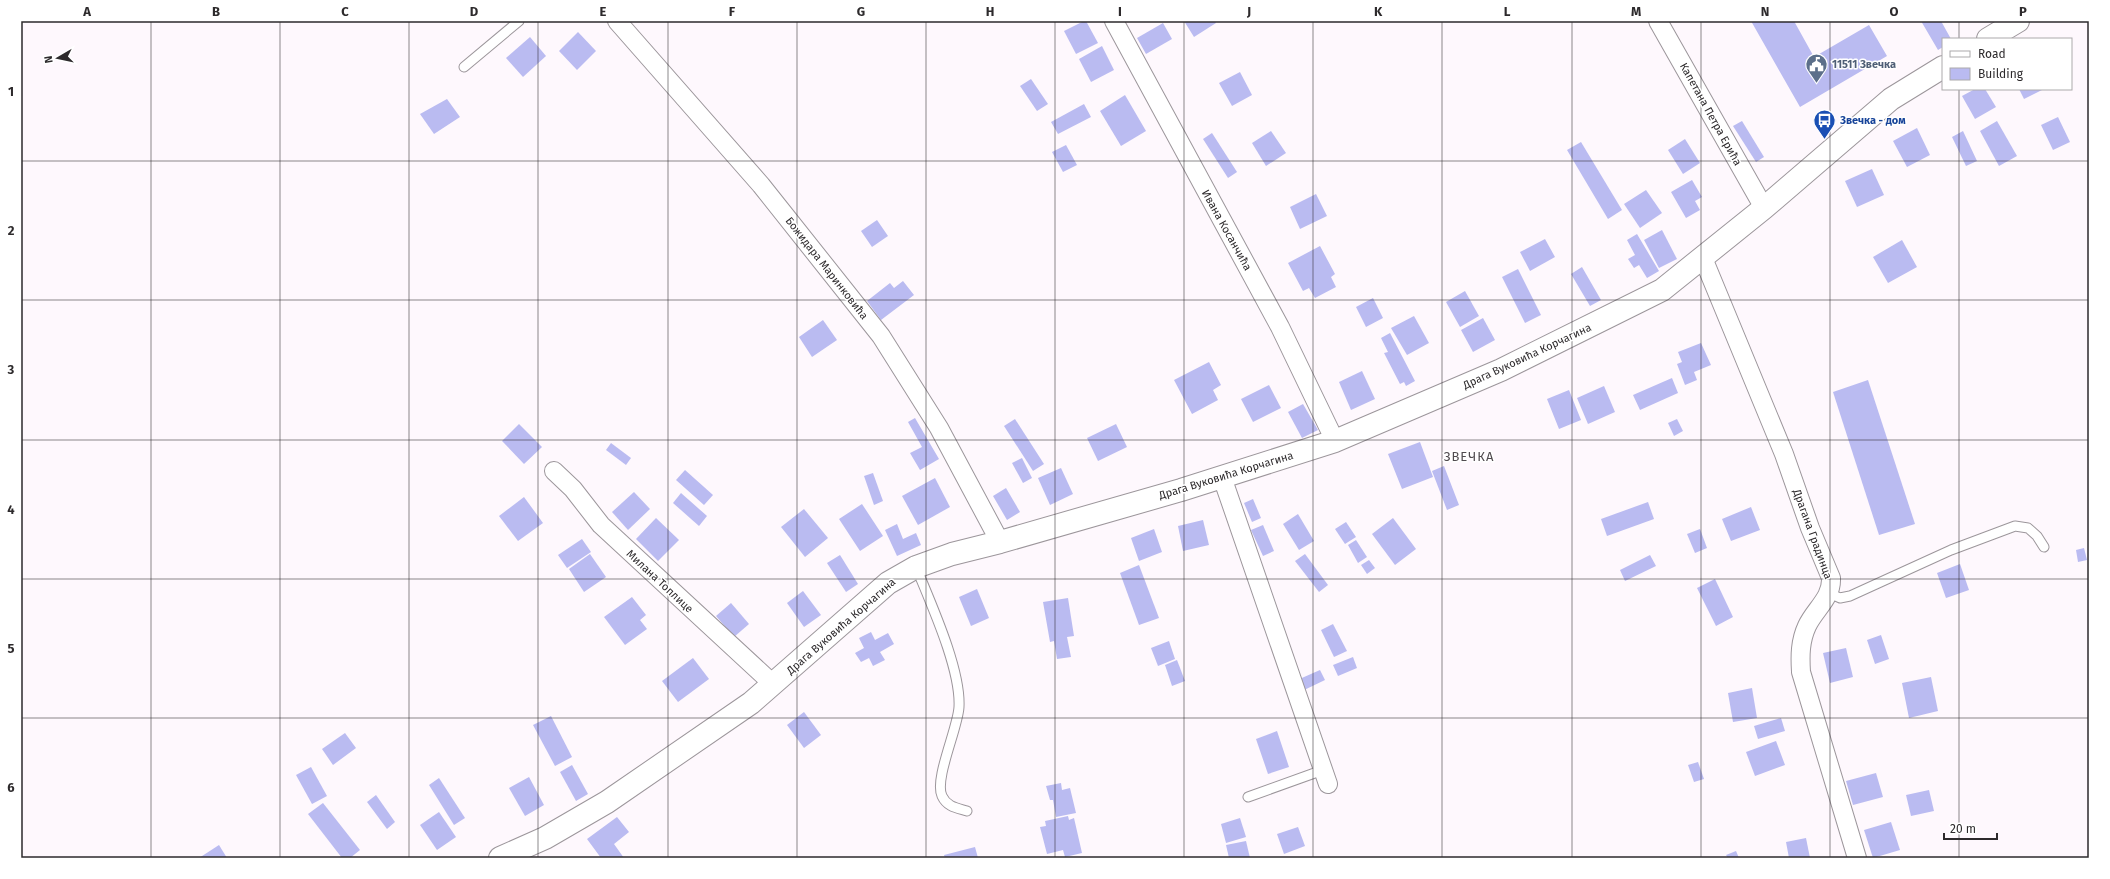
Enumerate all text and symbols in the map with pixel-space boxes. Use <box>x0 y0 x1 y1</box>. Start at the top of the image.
text: A <box>82 4 91 19</box>
text: B <box>212 4 220 19</box>
text: C <box>341 4 349 19</box>
text: D <box>470 4 479 19</box>
text: E <box>600 4 607 19</box>
text: F <box>729 4 736 19</box>
text: G <box>857 4 865 19</box>
text: H <box>986 4 994 19</box>
text: I <box>1118 4 1122 19</box>
text: J <box>1246 4 1251 19</box>
text: K <box>1374 4 1383 19</box>
text: L <box>1504 4 1511 19</box>
text: M <box>1631 4 1641 19</box>
text: N <box>1761 4 1769 19</box>
text: O <box>1890 4 1899 19</box>
text: P <box>2019 4 2027 19</box>
north arrow <box>38 38 78 78</box>
legend <box>1942 38 2072 90</box>
text: Road <box>1978 47 2006 61</box>
public building icon: 11511 Звечка <box>1803 51 1829 84</box>
text: N <box>42 55 56 64</box>
place label: 11511 Звечка <box>1832 58 1896 71</box>
street label: Капетана Петра Ерића <box>1677 61 1744 168</box>
text: Building <box>1978 67 2024 81</box>
text: 1 <box>8 84 14 99</box>
bus stop icon: Звечка - дом <box>1811 107 1837 140</box>
place label: Звечка - дом <box>1839 114 1906 127</box>
street label: Ивана Косанчића <box>1199 187 1254 273</box>
street label: Божидара Маринковића <box>783 215 871 322</box>
text: 2 <box>8 223 15 238</box>
street label: Драга Вуковића Корчагина <box>1460 321 1593 392</box>
text: 3 <box>7 362 15 377</box>
street label: Драга Вуковића Корчагина <box>1156 449 1295 502</box>
district label: ЗВЕЧКА <box>1444 449 1494 464</box>
street label: Драгана Градинца <box>1790 487 1835 581</box>
text: 4 <box>7 502 15 517</box>
street label: Милана Топлице <box>624 547 696 615</box>
street label: Драга Вуковића Корчагина <box>784 576 898 678</box>
text: 5 <box>8 641 15 656</box>
text: 6 <box>7 780 15 795</box>
scale bar <box>1944 815 1997 841</box>
text: 20 m <box>1950 822 1976 836</box>

